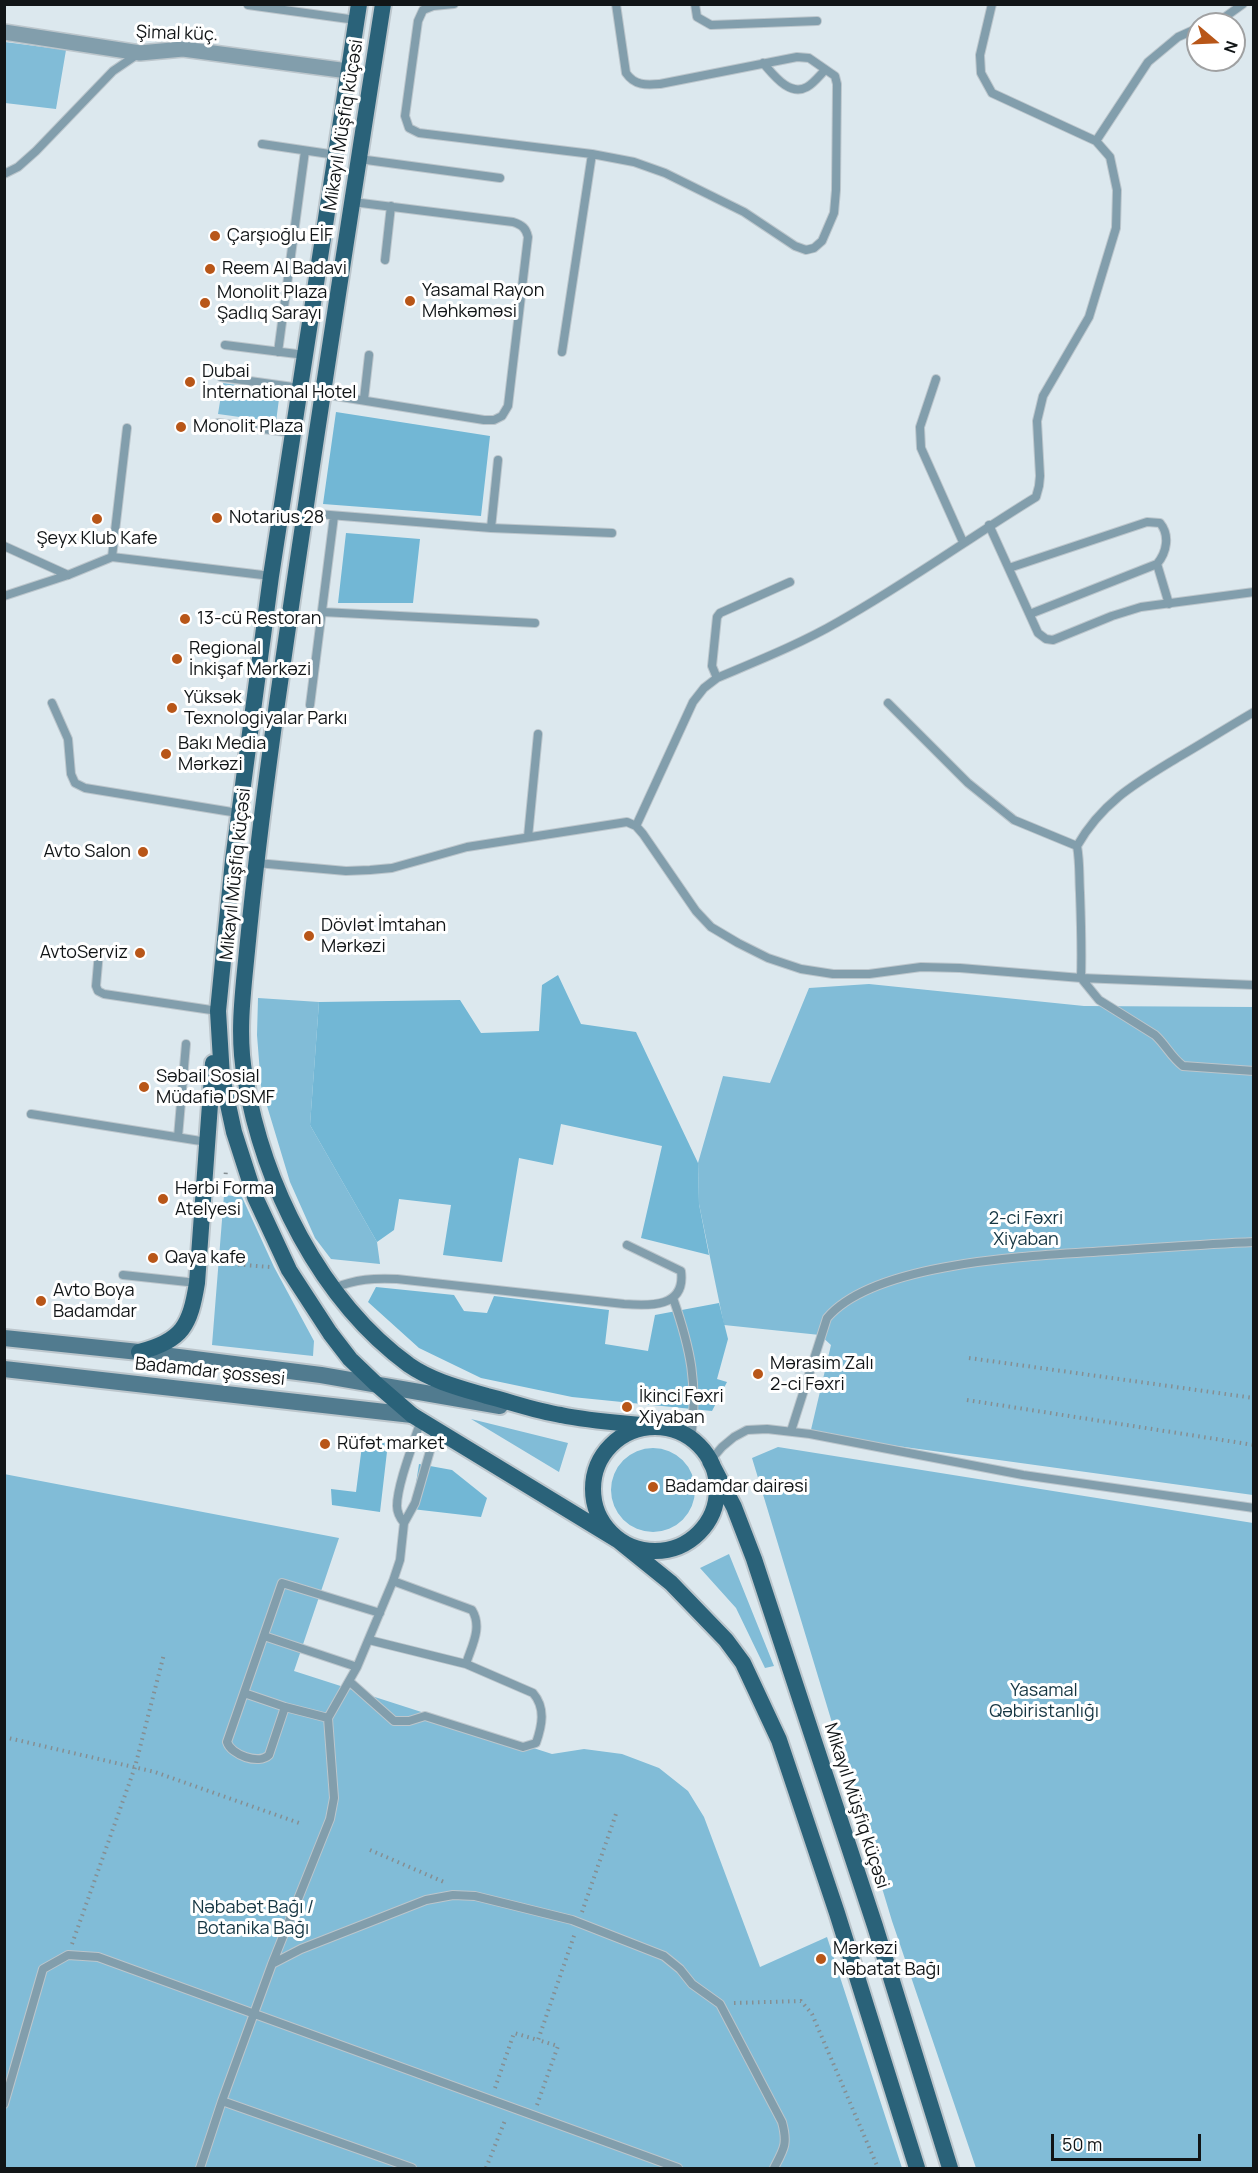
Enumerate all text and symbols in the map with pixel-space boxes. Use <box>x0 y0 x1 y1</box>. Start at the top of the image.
north arrow <box>1186 12 1246 72</box>
street label: Şimal küç. <box>136 22 218 46</box>
street label: Mikayıl Müşfiq küçəsi <box>320 38 368 212</box>
text: N <box>1219 38 1243 56</box>
place label: Çarşıoğlu EİF <box>227 225 333 247</box>
marker: Çarşıoğlu EİF <box>208 229 222 243</box>
place label: Reem Al Badavi <box>222 258 347 280</box>
marker: Reem Al Badavi <box>203 262 217 276</box>
place label: Yasamal Rayon Məhkəməsi <box>422 280 544 322</box>
place label: Monolit Plaza Şadlıq Sarayı <box>217 282 327 324</box>
marker: Yasamal Rayon Məhkəməsi <box>403 294 417 308</box>
marker: Monolit Plaza Şadlıq Sarayı <box>198 296 212 310</box>
place label: Dubai İnternational Hotel <box>202 361 357 404</box>
marker: Dubai İnternational Hotel <box>183 375 197 389</box>
place label: Monolit Plaza <box>193 416 303 438</box>
marker: Monolit Plaza <box>174 420 188 434</box>
place label: Notarius 28 <box>229 507 324 529</box>
marker: Notarius 28 <box>210 511 224 525</box>
marker: Şeyx Klub Kafe <box>90 512 104 526</box>
place label: Şeyx Klub Kafe <box>36 528 158 550</box>
place label: 13-cü Restoran <box>197 608 321 630</box>
marker: 13-cü Restoran <box>178 612 192 626</box>
place label: Regional İnkişaf Mərkəzi <box>189 638 311 680</box>
marker: Regional İnkişaf Mərkəzi <box>170 652 184 666</box>
place label: Yüksək Texnologiyalar Parkı <box>184 687 347 730</box>
marker: Yüksək Texnologiyalar Parkı <box>165 701 179 715</box>
place label: Bakı Media Mərkəzi <box>178 733 266 776</box>
marker: Bakı Media Mərkəzi <box>159 747 173 761</box>
street label: Mikayıl Müşfiq küçəsi <box>216 787 256 961</box>
place label: Avto Salon <box>43 841 131 863</box>
marker: Avto Salon <box>136 845 150 859</box>
place label: Dövlət İmtahan Mərkəzi <box>321 915 446 958</box>
marker: Dövlət İmtahan Mərkəzi <box>302 929 316 943</box>
place label: AvtoServiz <box>40 942 128 964</box>
marker: AvtoServiz <box>133 946 147 960</box>
place label: Səbail Sosial Müdafiə DSMF <box>156 1066 275 1108</box>
marker: Səbail Sosial Müdafiə DSMF <box>137 1080 151 1094</box>
place label: Hərbi Forma Atelyesi <box>175 1178 274 1220</box>
marker: Hərbi Forma Atelyesi <box>156 1192 170 1206</box>
park label: 2-ci Fəxri Xiyaban <box>989 1208 1063 1250</box>
place label: Qaya kafe <box>165 1247 246 1269</box>
marker: Qaya kafe <box>146 1251 160 1265</box>
place label: Avto Boya Badamdar <box>53 1280 137 1322</box>
marker: Avto Boya Badamdar <box>34 1294 48 1308</box>
street label: Badamdar şossesi <box>134 1353 286 1391</box>
place label: Mərasim Zalı 2-ci Fəxri <box>770 1353 874 1396</box>
marker: Mərasim Zalı 2-ci Fəxri <box>751 1367 765 1381</box>
place label: İkinci Fəxri Xiyaban <box>639 1386 724 1428</box>
marker: İkinci Fəxri Xiyaban <box>620 1400 634 1414</box>
place label: Rüfət market <box>337 1433 445 1455</box>
marker: Rüfət market <box>318 1437 332 1451</box>
place label: Badamdar dairəsi <box>665 1476 808 1498</box>
marker: Badamdar dairəsi <box>646 1480 660 1494</box>
park label: Yasamal Qəbiristanlığı <box>989 1680 1099 1722</box>
street label: Mikayıl Müşfiq küçəsi <box>819 1720 893 1892</box>
park label: Nəbabət Bağı / Botanika Bağı <box>192 1897 314 1940</box>
place label: Mərkəzi Nəbatat Bağı <box>833 1938 940 1980</box>
marker: Mərkəzi Nəbatat Bağı <box>814 1952 828 1966</box>
scale bar <box>1054 2122 1204 2160</box>
text: 50 m <box>1062 2132 1102 2156</box>

